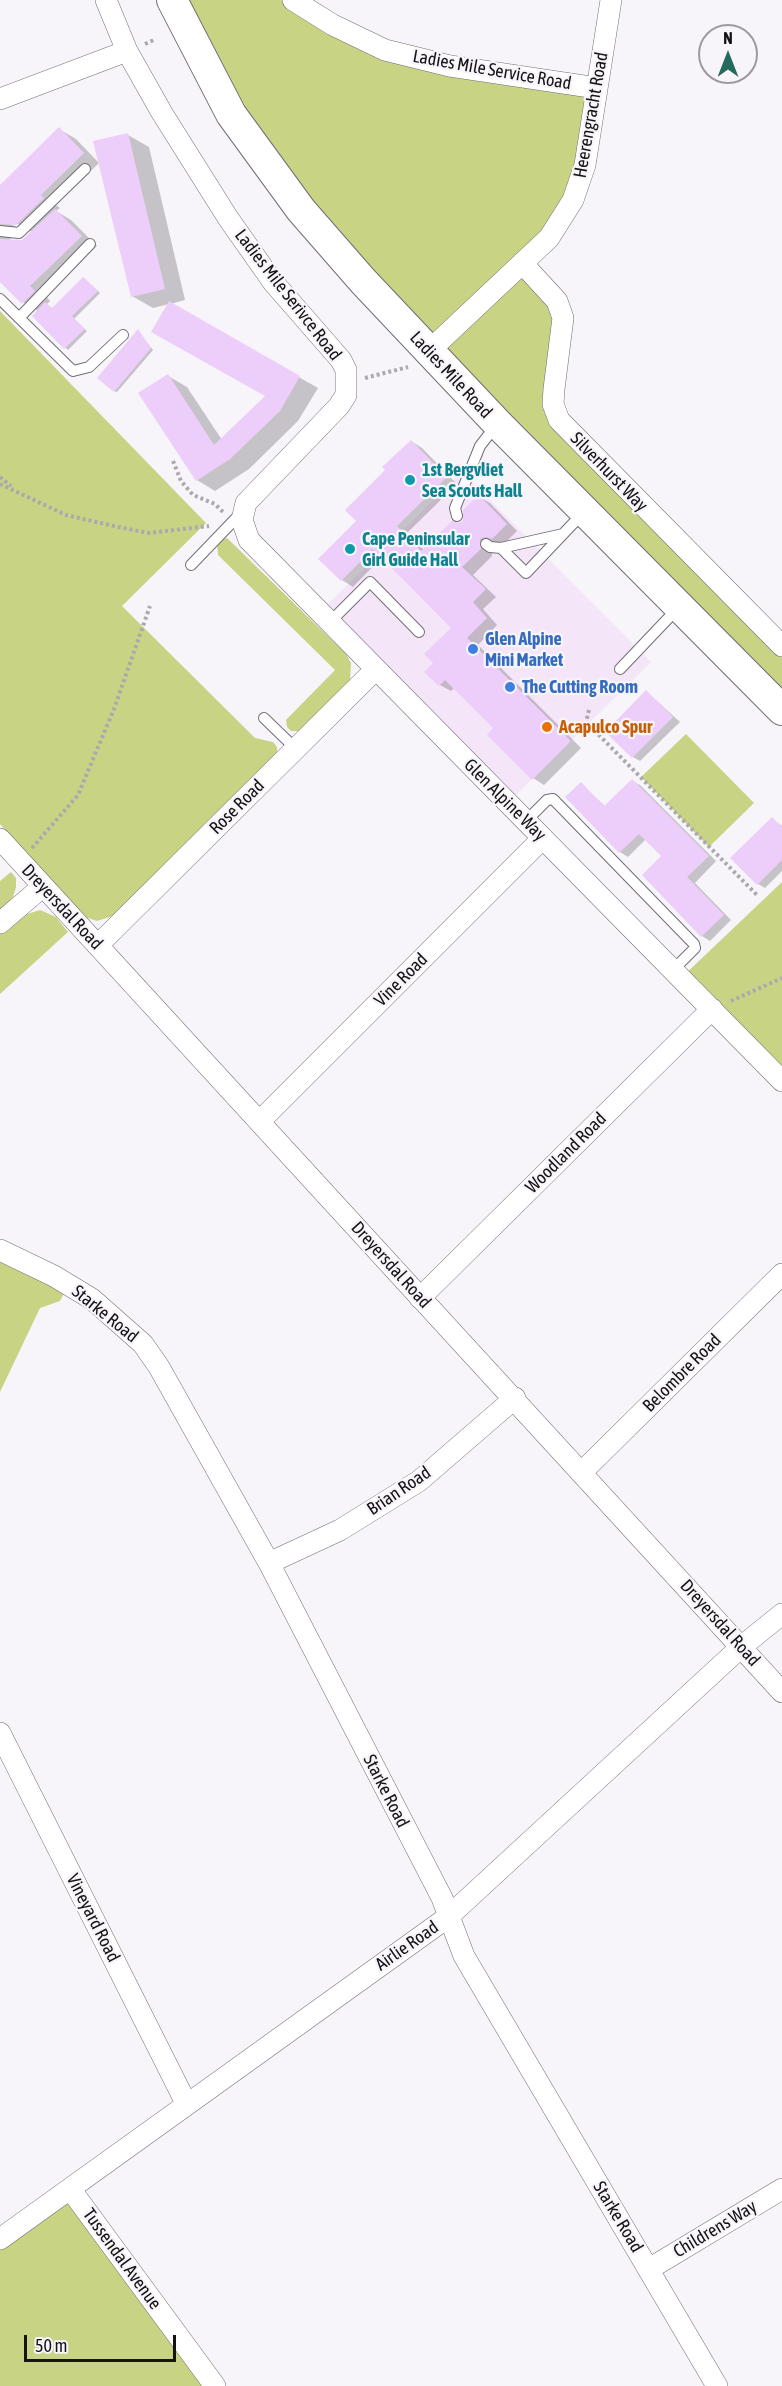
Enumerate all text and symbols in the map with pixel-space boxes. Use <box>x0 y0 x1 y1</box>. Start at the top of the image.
north arrow <box>698 24 758 84</box>
text: N <box>723 29 733 47</box>
street label: Ladies Mile Service Road <box>411 45 573 95</box>
street label: Heerengracht Road <box>569 50 613 180</box>
street label: Ladies Mile Serivce Road <box>230 225 346 365</box>
street label: Ladies Mile Road <box>405 327 497 423</box>
street label: Silverhurst Way <box>566 428 652 516</box>
place label: 1st Bergvliet Sea Scouts Hall <box>422 459 522 502</box>
marker: 1st Bergvliet Sea Scouts Hall <box>403 473 417 487</box>
place label: Cape Peninsular Girl Guide Hall <box>362 528 470 570</box>
marker: Cape Peninsular Girl Guide Hall <box>343 542 357 556</box>
place label: Glen Alpine Mini Market <box>485 628 563 670</box>
marker: Glen Alpine Mini Market <box>466 642 480 656</box>
place label: The Cutting Room <box>522 676 638 698</box>
marker: The Cutting Room <box>503 680 517 694</box>
place label: Acapulco Spur <box>559 716 652 738</box>
marker: Acapulco Spur <box>540 720 554 734</box>
street label: Glen Alpine Way <box>459 754 551 846</box>
street label: Rose Road <box>205 775 269 839</box>
street label: Dreyersdal Road <box>17 860 107 954</box>
street label: Vine Road <box>370 949 432 1011</box>
street label: Woodland Road <box>521 1108 611 1198</box>
street label: Dreyersdal Road <box>347 1217 435 1313</box>
street label: Starke Road <box>68 1281 142 1347</box>
street label: Belombre Road <box>638 1329 726 1417</box>
street label: Brian Road <box>363 1462 435 1520</box>
street label: Dreyersdal Road <box>676 1575 764 1671</box>
street label: Starke Road <box>358 1751 414 1831</box>
street label: Vineyard Road <box>62 1870 124 1966</box>
street label: Airlie Road <box>371 1916 443 1976</box>
street label: Starke Road <box>588 2178 648 2256</box>
street label: Childrens Way <box>669 2196 761 2262</box>
street label: Tussendal Avenue <box>78 2204 166 2314</box>
scale bar <box>27 2323 178 2361</box>
text: 50 m <box>35 2335 67 2356</box>

